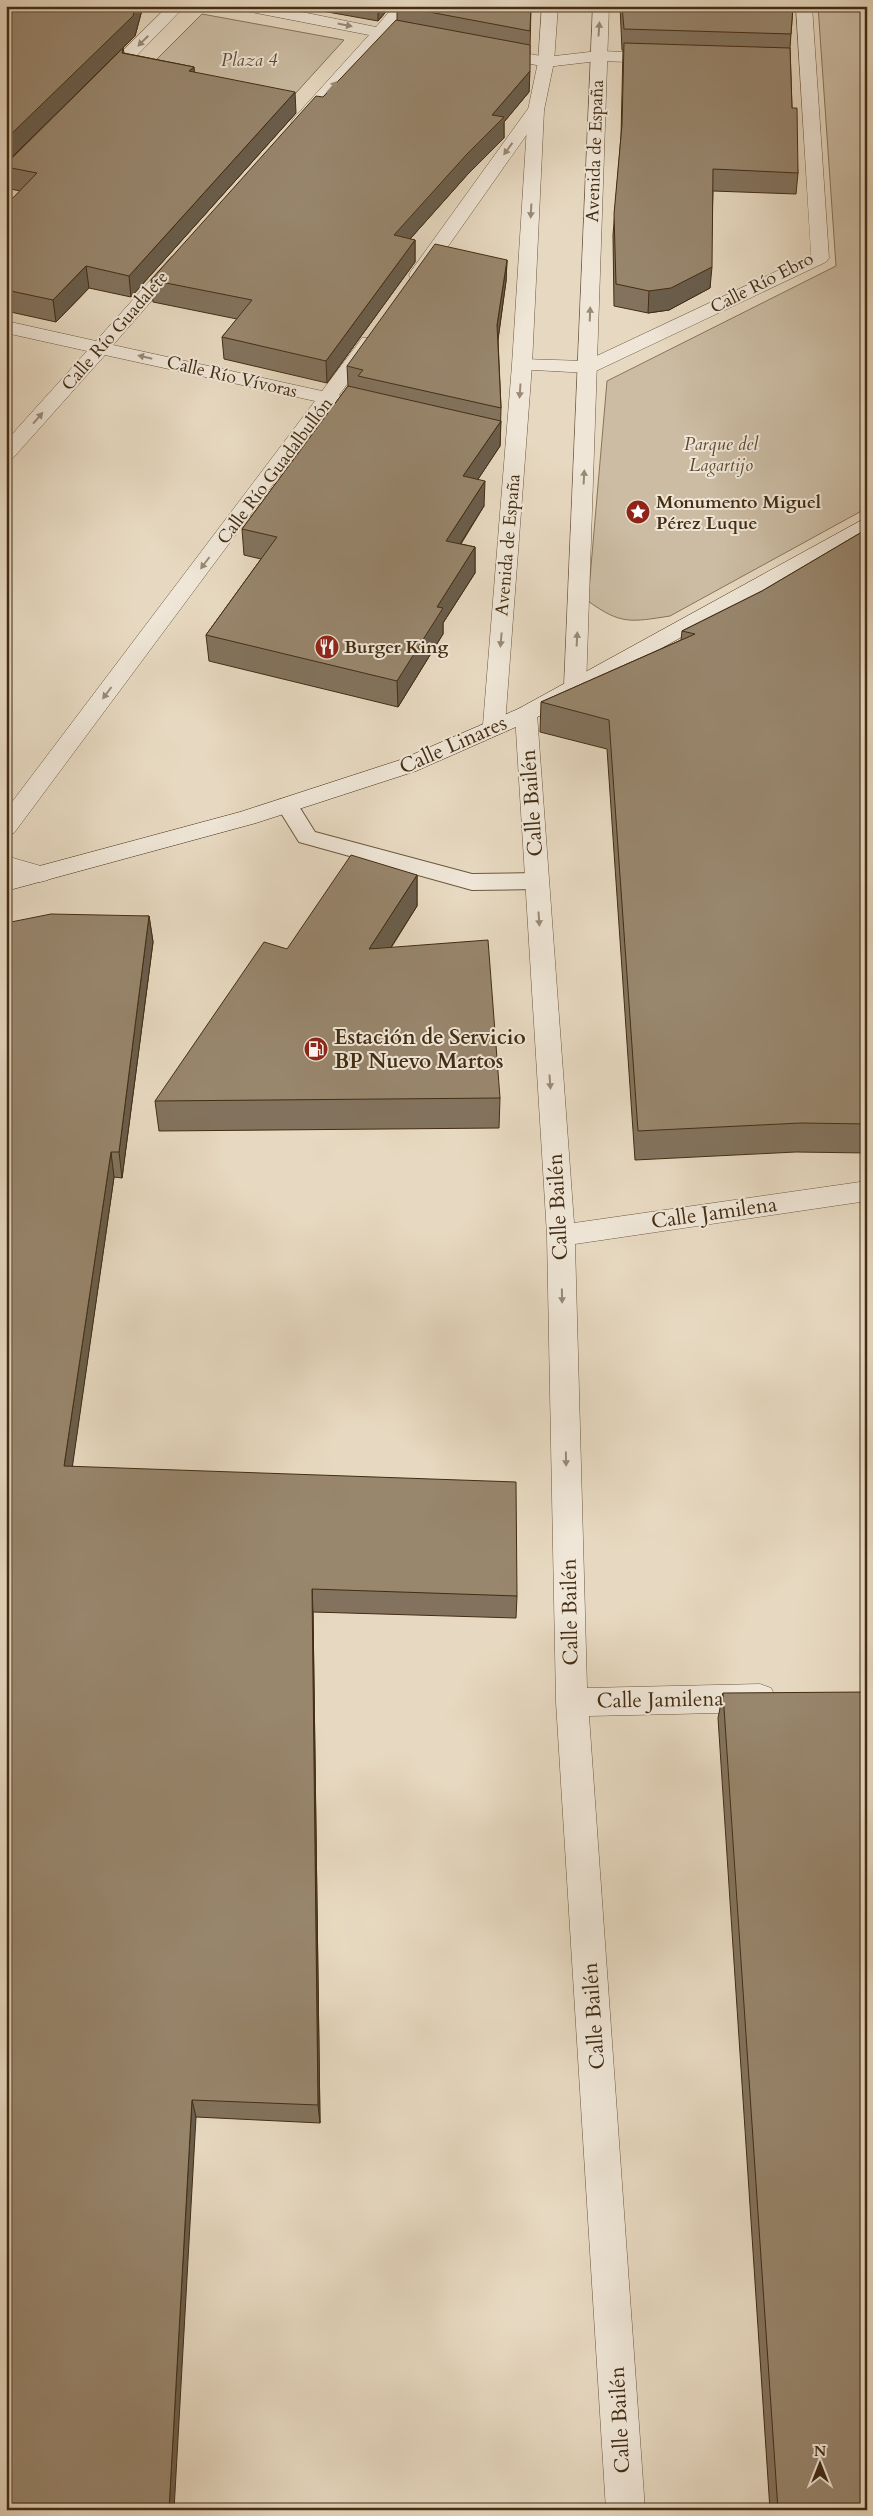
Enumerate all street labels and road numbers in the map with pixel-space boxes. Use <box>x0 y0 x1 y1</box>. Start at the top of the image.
street label: Avenida de España <box>580 79 610 223</box>
street label: Calle Río Ebro <box>706 246 818 320</box>
street label: Calle Río Guadalete <box>56 266 174 396</box>
street label: Calle Río Vívoras <box>164 350 300 404</box>
street label: Calle Río Guadalbullón <box>211 392 339 550</box>
street label: Avenida de España <box>489 473 527 617</box>
street label: Calle Linares <box>395 708 511 782</box>
street label: Calle Bailén <box>514 749 550 857</box>
street label: Calle Bailén <box>541 1153 575 1261</box>
street label: Calle Jamilena <box>649 1190 779 1236</box>
street label: Calle Bailén <box>555 1558 585 1666</box>
street label: Calle Jamilena <box>596 1684 724 1716</box>
street label: Calle Bailén <box>576 1962 612 2070</box>
street label: Calle Bailén <box>603 2366 637 2474</box>

